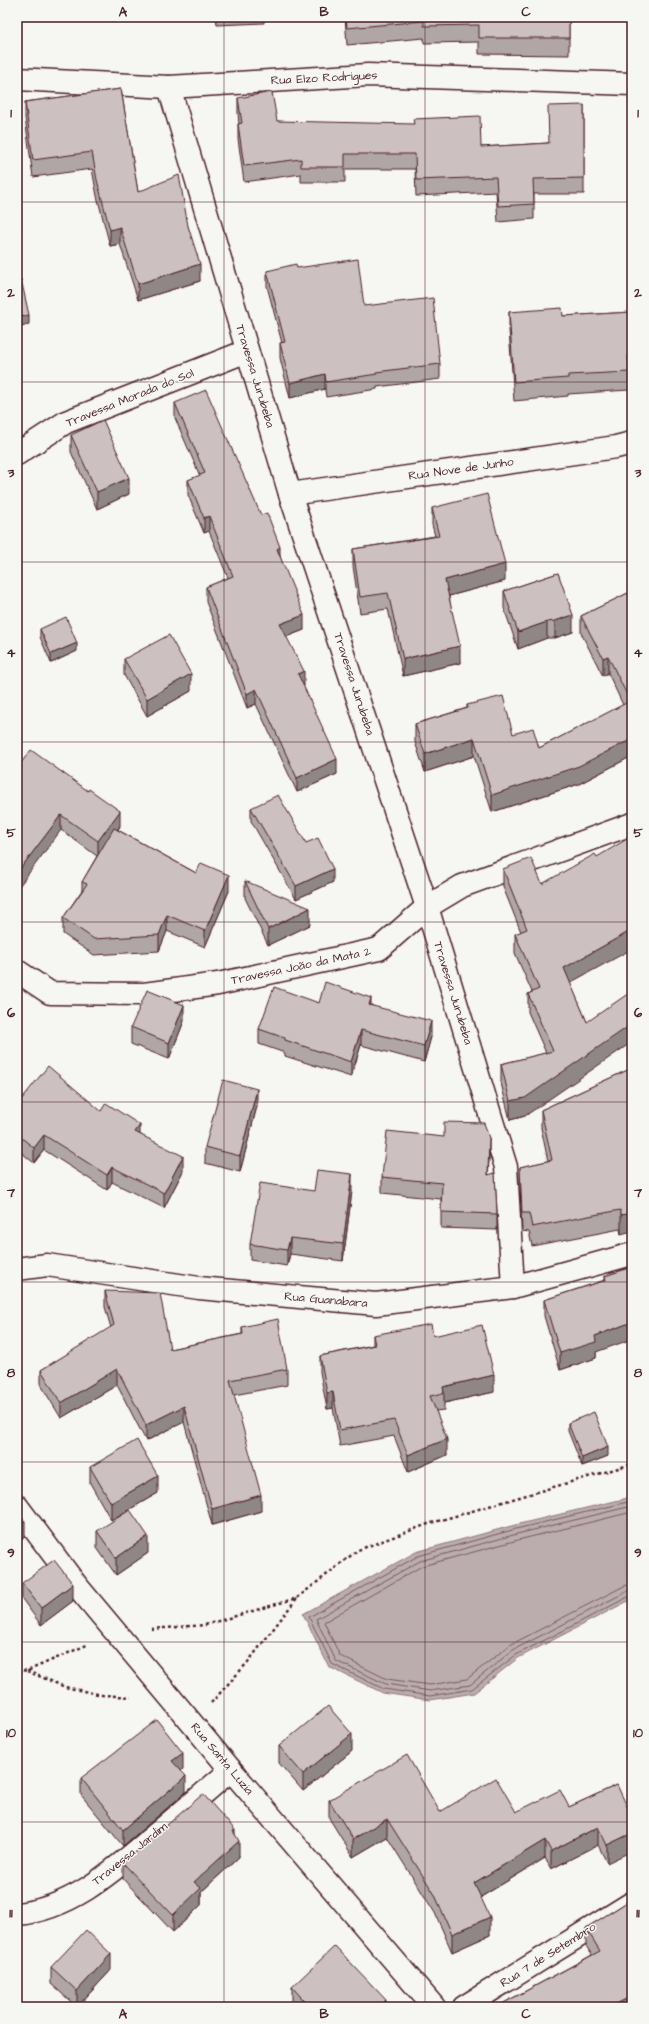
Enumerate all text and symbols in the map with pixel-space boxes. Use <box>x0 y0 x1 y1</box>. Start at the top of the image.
text: A <box>119 3 128 21</box>
text: B <box>319 3 329 21</box>
text: C <box>521 3 531 21</box>
street label: Rua Elzo Rodrigues <box>270 67 378 90</box>
text: 1 <box>10 104 12 122</box>
text: 1 <box>637 104 639 122</box>
text: 2 <box>6 284 15 302</box>
text: 2 <box>633 284 642 302</box>
street label: Travessa Jurubeba <box>231 322 279 430</box>
street label: Travessa Morada do Sol <box>64 365 197 431</box>
street label: Rua Nove de Junho <box>407 453 515 485</box>
text: 3 <box>7 464 15 482</box>
text: 3 <box>634 464 642 482</box>
street label: Travessa Jurubeba <box>329 630 379 738</box>
text: 4 <box>7 644 16 662</box>
text: 4 <box>634 644 643 662</box>
text: 5 <box>6 824 16 842</box>
text: 5 <box>633 824 643 842</box>
street label: Travessa Jurubeba <box>429 939 477 1047</box>
street label: Travessa João da Mata 2 <box>230 943 373 989</box>
text: 6 <box>7 1004 16 1022</box>
text: 6 <box>634 1004 643 1022</box>
text: 7 <box>6 1184 16 1202</box>
text: 7 <box>633 1184 643 1202</box>
street label: Rua Guanabara <box>284 1288 368 1312</box>
text: 8 <box>7 1364 16 1382</box>
text: 8 <box>634 1364 643 1382</box>
text: 9 <box>7 1544 15 1562</box>
text: 9 <box>634 1544 642 1562</box>
street label: Rua Santa Luzia <box>187 1719 257 1799</box>
text: 10 <box>6 1724 17 1742</box>
text: 10 <box>633 1724 644 1742</box>
street label: Travessa Jardim <box>89 1818 172 1890</box>
text: 11 <box>9 1904 13 1922</box>
text: 11 <box>636 1904 640 1922</box>
street label: Rua 7 de Setembro <box>497 1918 599 1991</box>
text: A <box>119 2005 128 2023</box>
text: B <box>319 2005 329 2023</box>
text: C <box>521 2005 531 2023</box>

